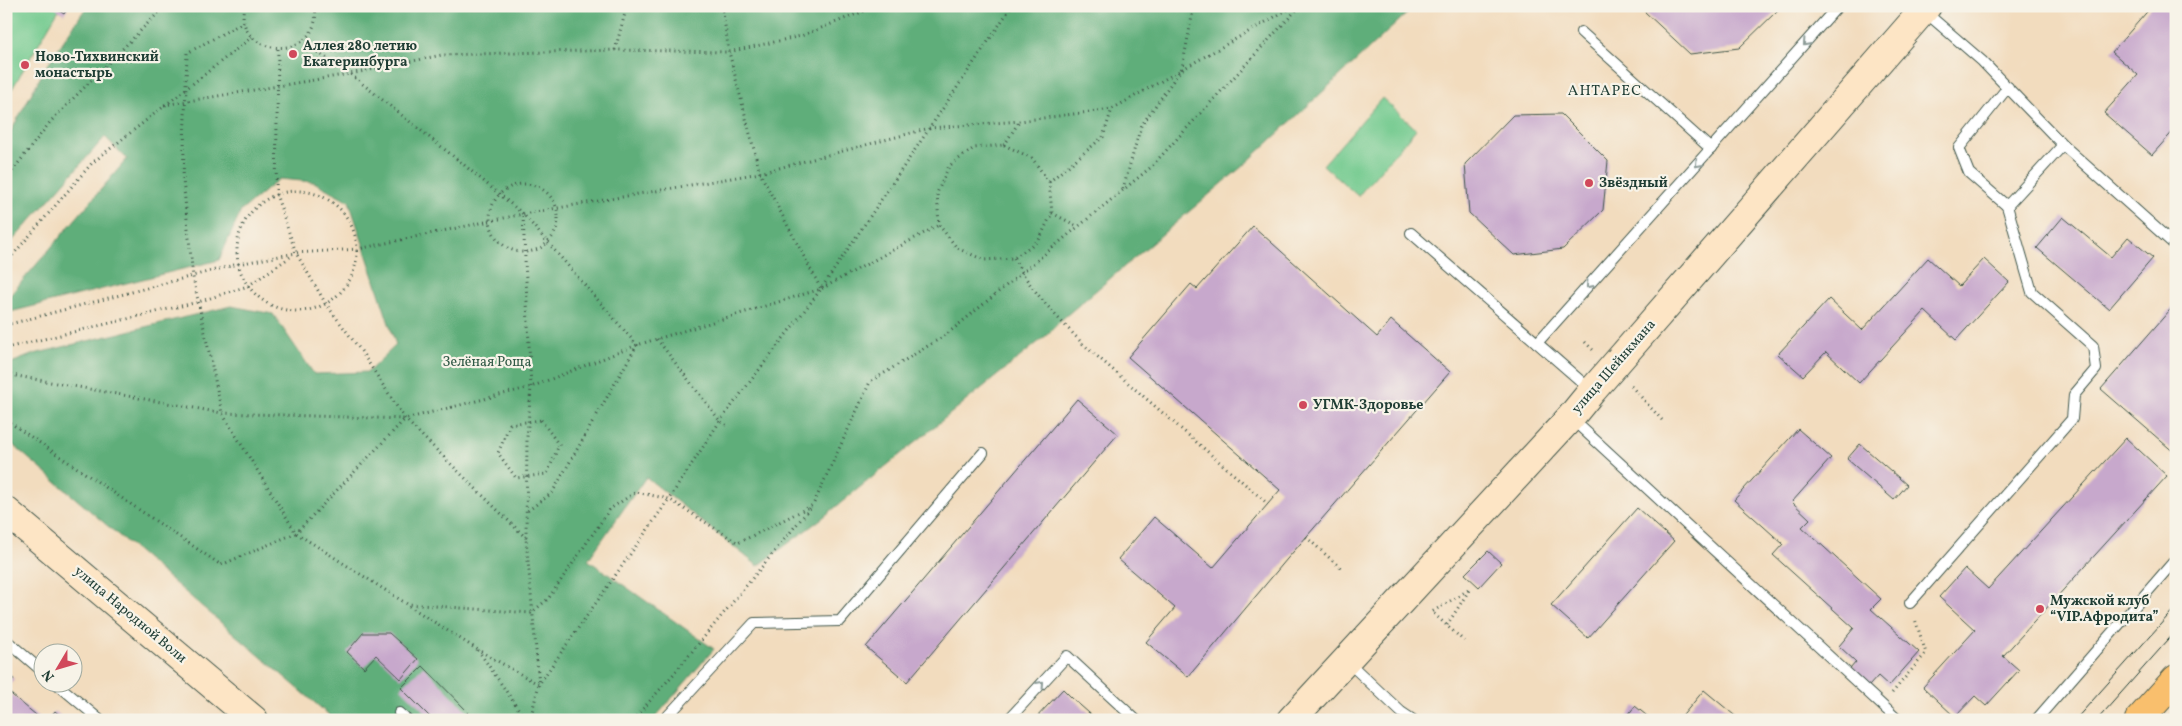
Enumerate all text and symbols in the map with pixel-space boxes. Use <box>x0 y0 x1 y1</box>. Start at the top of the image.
place label: Аллея 280 летию Екатеринбурга <box>303 37 418 72</box>
one-way arrow <box>1803 37 1812 46</box>
place label: Ново-Тихвинский монастырь <box>35 48 159 83</box>
marker: Аллея 280 летию Екатеринбурга <box>287 48 299 60</box>
marker: Ново-Тихвинский монастырь <box>19 59 31 71</box>
district label: АНТАРЕС <box>1568 81 1642 102</box>
one-way arrow <box>1695 158 1704 167</box>
place label: Звёздный <box>1599 174 1668 193</box>
marker: Звёздный <box>1583 177 1595 189</box>
one-way arrow <box>1586 279 1595 288</box>
street label: улица Шейнкмана <box>1568 316 1660 418</box>
park label: Зелёная Роща <box>443 353 531 372</box>
place label: УГМК-Здоровье <box>1313 396 1424 415</box>
marker: УГМК-Здоровье <box>1297 399 1309 411</box>
street label: улица Народной Воли <box>70 562 191 668</box>
place label: Мужской клуб “VIP.Афродита” <box>2050 592 2159 627</box>
marker: Мужской клуб “VIP.Афродита” <box>2034 603 2046 615</box>
north arrow <box>32 644 82 694</box>
text: N <box>38 665 60 685</box>
one-way arrow <box>1035 680 1044 689</box>

